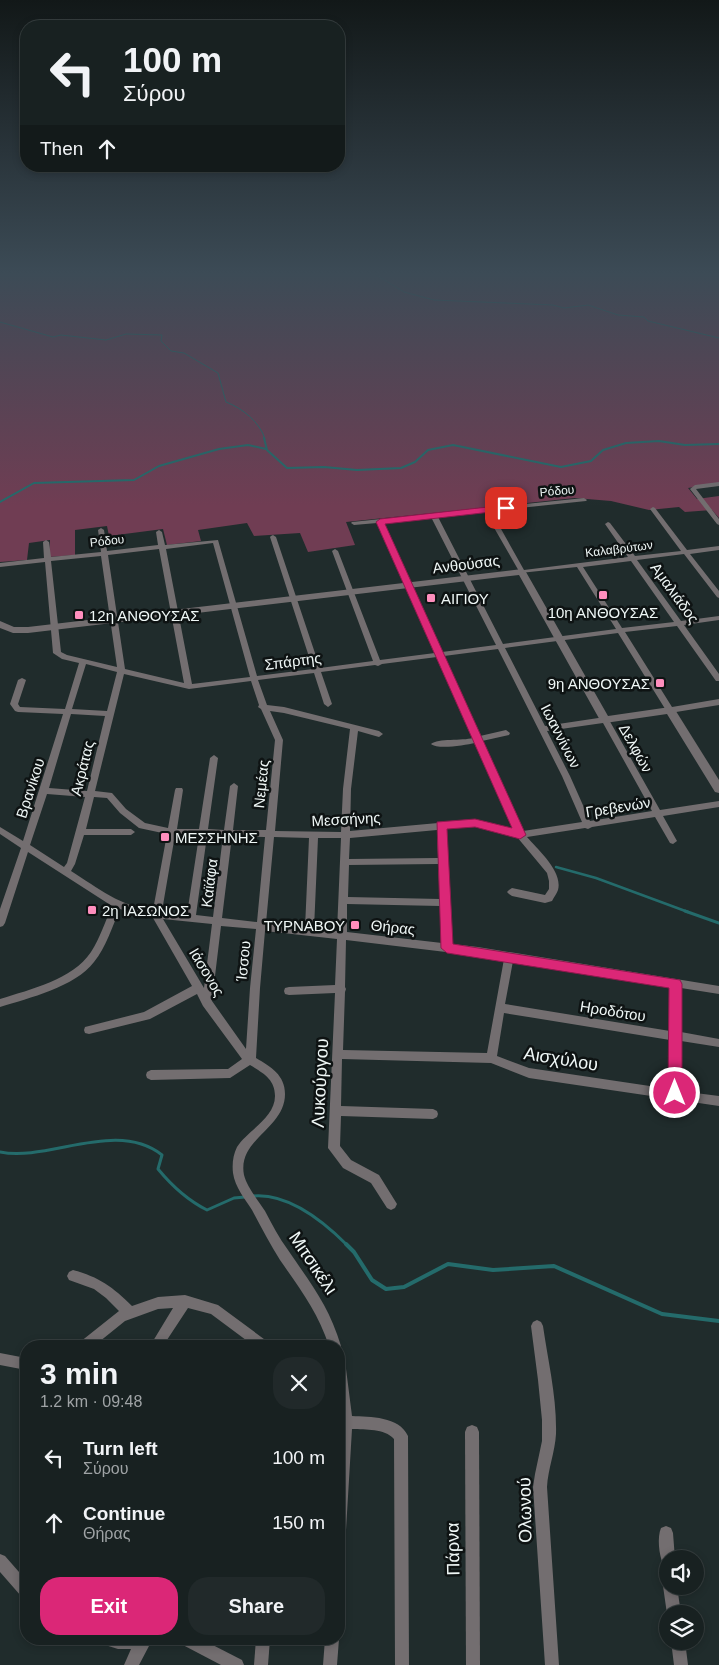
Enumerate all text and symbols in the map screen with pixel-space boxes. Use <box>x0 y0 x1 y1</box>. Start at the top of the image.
icon: left <box>40 40 105 105</box>
text: 100 m <box>123 40 222 79</box>
text: Σύρου <box>123 81 185 106</box>
icon: ahead <box>93 135 121 163</box>
text: Then <box>40 138 83 159</box>
street label: Ρόδου <box>539 483 575 499</box>
pin <box>485 487 527 529</box>
icon: arrive <box>492 494 520 522</box>
street label: Ρόδου <box>89 532 125 550</box>
street label: Καλαβρύτων <box>585 538 653 560</box>
street label: Ανθούσας <box>432 551 500 577</box>
street label: Αμαλιάδος <box>647 559 703 627</box>
marker: 10η ΑΝΘΟΥΣΑΣ <box>597 589 609 601</box>
place label: ΑΙΓΙΟΥ <box>441 590 489 607</box>
marker: ΑΙΓΙΟΥ <box>425 592 437 604</box>
place label: 10η ΑΝΘΟΥΣΑΣ <box>548 604 658 621</box>
place label: 12η ΑΝΘΟΥΣΑΣ <box>89 607 200 624</box>
marker: 12η ΑΝΘΟΥΣΑΣ <box>73 609 85 621</box>
street label: Σπάρτης <box>264 649 322 673</box>
place label: 9η ΑΝΘΟΥΣΑΣ <box>548 675 650 692</box>
marker: 9η ΑΝΘΟΥΣΑΣ <box>654 677 666 689</box>
street label: Ιωαννίνων <box>538 701 584 771</box>
street label: Δελφών <box>616 721 656 775</box>
street label: Ακράτας <box>67 739 97 797</box>
street label: Βρανίκου <box>12 756 48 820</box>
street label: Νεμέας <box>250 759 272 809</box>
street label: Γρεβενών <box>584 793 652 821</box>
street label: Μεσσήνης <box>311 809 381 829</box>
place label: ΜΕΣΣΗΝΗΣ <box>175 829 258 846</box>
marker: ΜΕΣΣΗΝΗΣ <box>159 831 171 843</box>
street label: Καϊάφα <box>198 857 220 908</box>
place label: 2η ΙΑΣΩΝΟΣ <box>102 902 189 919</box>
marker: 2η ΙΑΣΩΝΟΣ <box>86 904 98 916</box>
street label: Θήρας <box>370 916 416 938</box>
place label: ΤΥΡΝΑΒΟΥ <box>264 917 345 934</box>
marker: ΤΥΡΝΑΒΟΥ <box>349 919 361 931</box>
street label: Ίσσου <box>232 940 254 983</box>
street label: Ιάσονος <box>186 945 228 999</box>
street label: Ηροδότου <box>579 997 647 1025</box>
street label: Λυκούργου <box>308 1038 332 1128</box>
street label: Αισχύλου <box>522 1043 600 1075</box>
position arrow <box>648 1066 700 1118</box>
street label: Μιτσικέλι <box>285 1228 341 1298</box>
text: 3 min <box>40 1357 118 1390</box>
button: close <box>273 1357 325 1409</box>
text: 1.2 km · 09:48 <box>40 1393 142 1410</box>
text: Turn left <box>83 1438 158 1459</box>
icon: left <box>40 1444 68 1472</box>
text: 100 m <box>272 1447 325 1468</box>
text: Σύρου <box>83 1460 128 1477</box>
street label: Ολωνού <box>514 1477 536 1543</box>
text: Continue <box>83 1503 165 1524</box>
icon: ahead <box>40 1509 68 1537</box>
text: 150 m <box>272 1512 325 1533</box>
street label: Πάρνα <box>443 1522 463 1576</box>
text: Θήρας <box>83 1525 130 1542</box>
map controls <box>659 1550 704 1650</box>
button: sound <box>659 1550 704 1595</box>
button: Exit <box>40 1577 178 1635</box>
button: Share <box>188 1577 325 1635</box>
button: layers <box>659 1605 704 1650</box>

